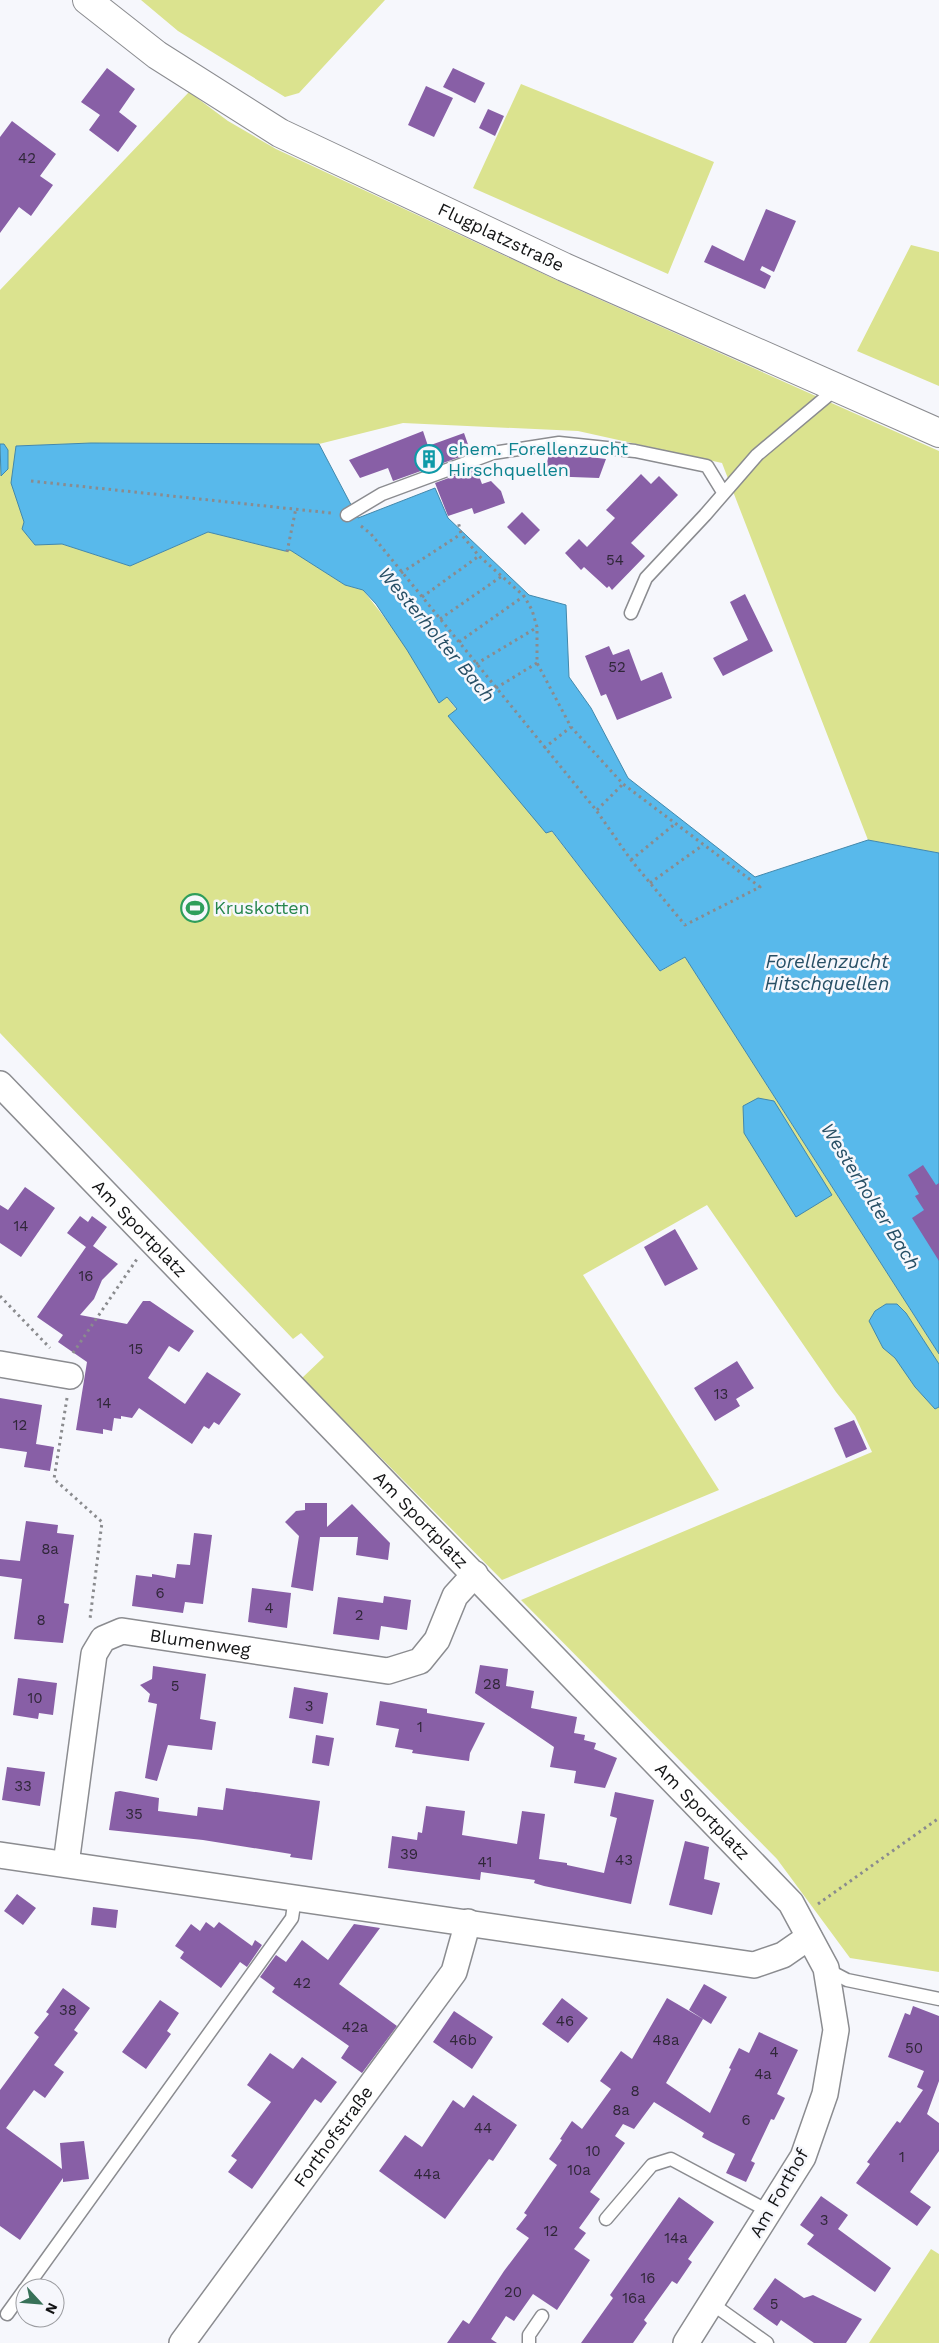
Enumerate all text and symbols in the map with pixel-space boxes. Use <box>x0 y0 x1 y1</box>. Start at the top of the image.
house number: 42 <box>18 149 36 167</box>
street label: Flugplatzstraße <box>435 198 568 276</box>
place label: ehem. Forellenzucht Hirschquellen <box>448 438 629 480</box>
building icon: ehem. Forellenzucht Hirschquellen <box>414 444 444 474</box>
house number: 54 <box>606 551 624 569</box>
water label: Westerholter Bach <box>373 562 500 706</box>
house number: 52 <box>608 658 626 676</box>
sports icon: Kruskotten <box>180 893 210 923</box>
place label: Kruskotten <box>214 897 310 918</box>
water label: Forellenzucht Hitschquellen <box>765 950 889 995</box>
water label: Westerholter Bach <box>816 1118 925 1274</box>
street label: Am Sportplatz <box>88 1175 192 1281</box>
house number: 14 <box>13 1217 29 1235</box>
house number: 16 <box>79 1267 93 1285</box>
house number: 15 <box>129 1340 143 1358</box>
house number: 13 <box>714 1385 728 1403</box>
house number: 14 <box>96 1394 112 1412</box>
house number: 12 <box>13 1416 27 1434</box>
street label: Am Sportplatz <box>370 1467 473 1572</box>
house number: 8a <box>41 1540 59 1558</box>
house number: 6 <box>155 1584 165 1602</box>
house number: 4 <box>264 1599 274 1617</box>
house number: 2 <box>355 1606 363 1624</box>
house number: 8 <box>36 1611 46 1629</box>
street label: Blumenweg <box>148 1624 252 1660</box>
house number: 28 <box>483 1675 501 1693</box>
house number: 5 <box>171 1677 179 1695</box>
house number: 10 <box>27 1689 43 1707</box>
house number: 3 <box>305 1697 313 1715</box>
house number: 1 <box>417 1718 423 1736</box>
street label: Am Sportplatz <box>651 1758 754 1864</box>
house number: 33 <box>14 1777 32 1795</box>
house number: 35 <box>125 1805 143 1823</box>
house number: 39 <box>400 1845 418 1863</box>
house number: 43 <box>615 1851 633 1869</box>
house number: 41 <box>478 1853 492 1871</box>
house number: 42 <box>293 1974 311 1992</box>
house number: 38 <box>59 2001 77 2019</box>
house number: 46 <box>556 2012 574 2030</box>
house number: 42a <box>342 2018 369 2036</box>
house number: 46b <box>449 2031 477 2049</box>
house number: 48a <box>653 2031 680 2049</box>
house number: 50 <box>905 2039 923 2057</box>
house number: 4 <box>769 2043 779 2061</box>
house number: 4a <box>754 2065 772 2083</box>
street label: Forthofstraße <box>289 2082 377 2191</box>
house number: 8 <box>630 2082 640 2100</box>
house number: 8a <box>612 2101 630 2119</box>
house number: 6 <box>741 2111 751 2129</box>
house number: 44 <box>474 2119 492 2137</box>
house number: 10 <box>585 2142 601 2160</box>
street label: Am Forthof <box>745 2145 812 2241</box>
house number: 1 <box>899 2148 905 2166</box>
house number: 10a <box>567 2161 591 2179</box>
house number: 44a <box>414 2165 441 2183</box>
house number: 3 <box>820 2211 828 2229</box>
house number: 12 <box>544 2222 558 2240</box>
house number: 14a <box>664 2229 688 2247</box>
house number: 16 <box>641 2269 655 2287</box>
north arrow <box>15 2278 65 2328</box>
house number: 20 <box>504 2283 522 2301</box>
house number: 16a <box>622 2289 646 2307</box>
house number: 5 <box>770 2295 778 2313</box>
text: N <box>42 2301 61 2317</box>

